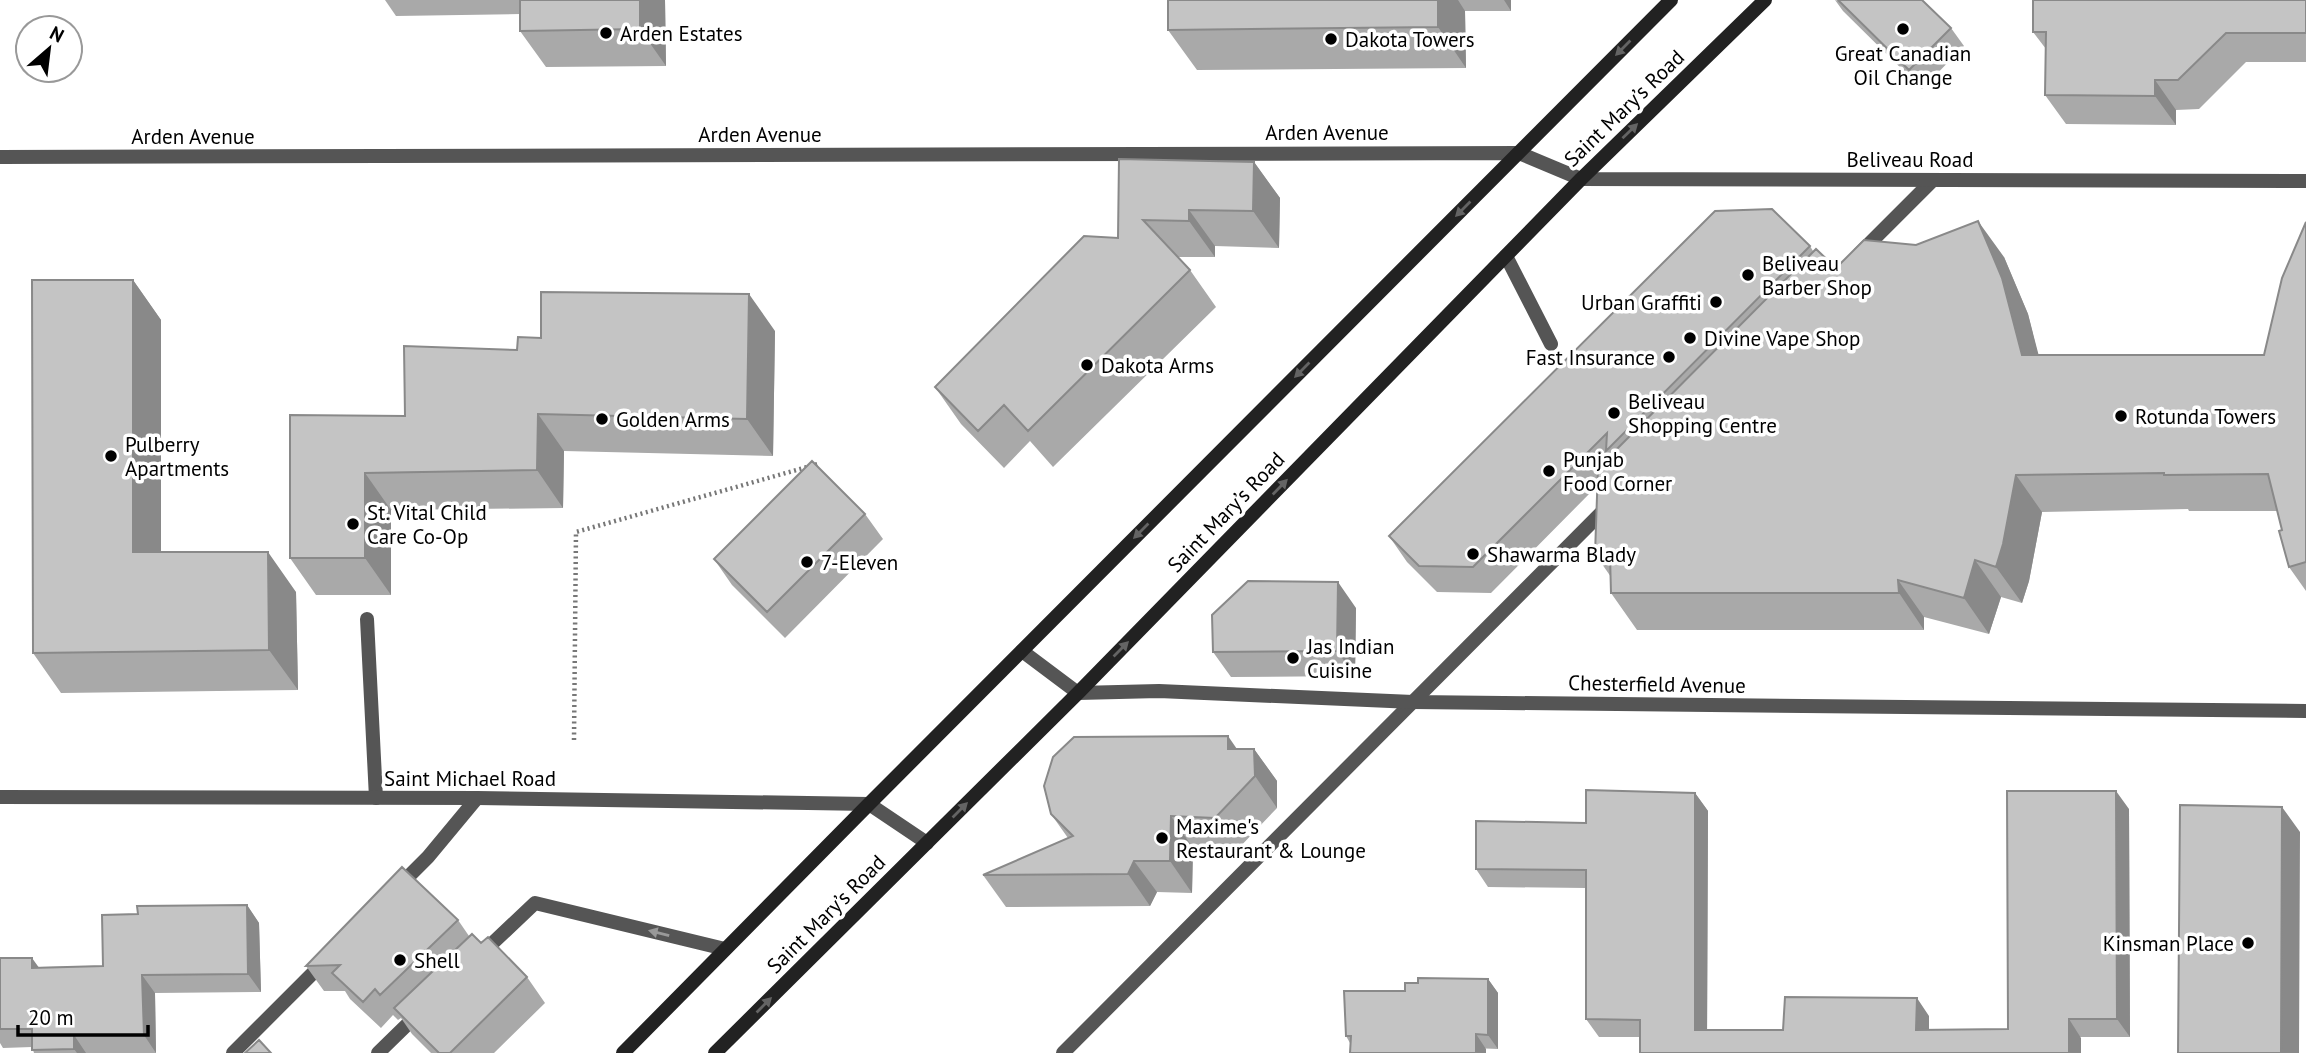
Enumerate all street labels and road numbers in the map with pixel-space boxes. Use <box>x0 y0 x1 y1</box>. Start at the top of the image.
street label: Saint Mary’s Road <box>1558 44 1690 172</box>
street label: Arden Avenue <box>1265 119 1389 146</box>
street label: Arden Avenue <box>698 121 822 148</box>
street label: Arden Avenue <box>131 123 255 150</box>
street label: Beliveau Road <box>1846 146 1974 173</box>
street label: Saint Mary’s Road <box>1162 446 1290 578</box>
street label: Chesterfield Avenue <box>1568 669 1746 699</box>
street label: Saint Michael Road <box>384 765 556 792</box>
street label: Saint Mary’s Road <box>761 849 891 979</box>

